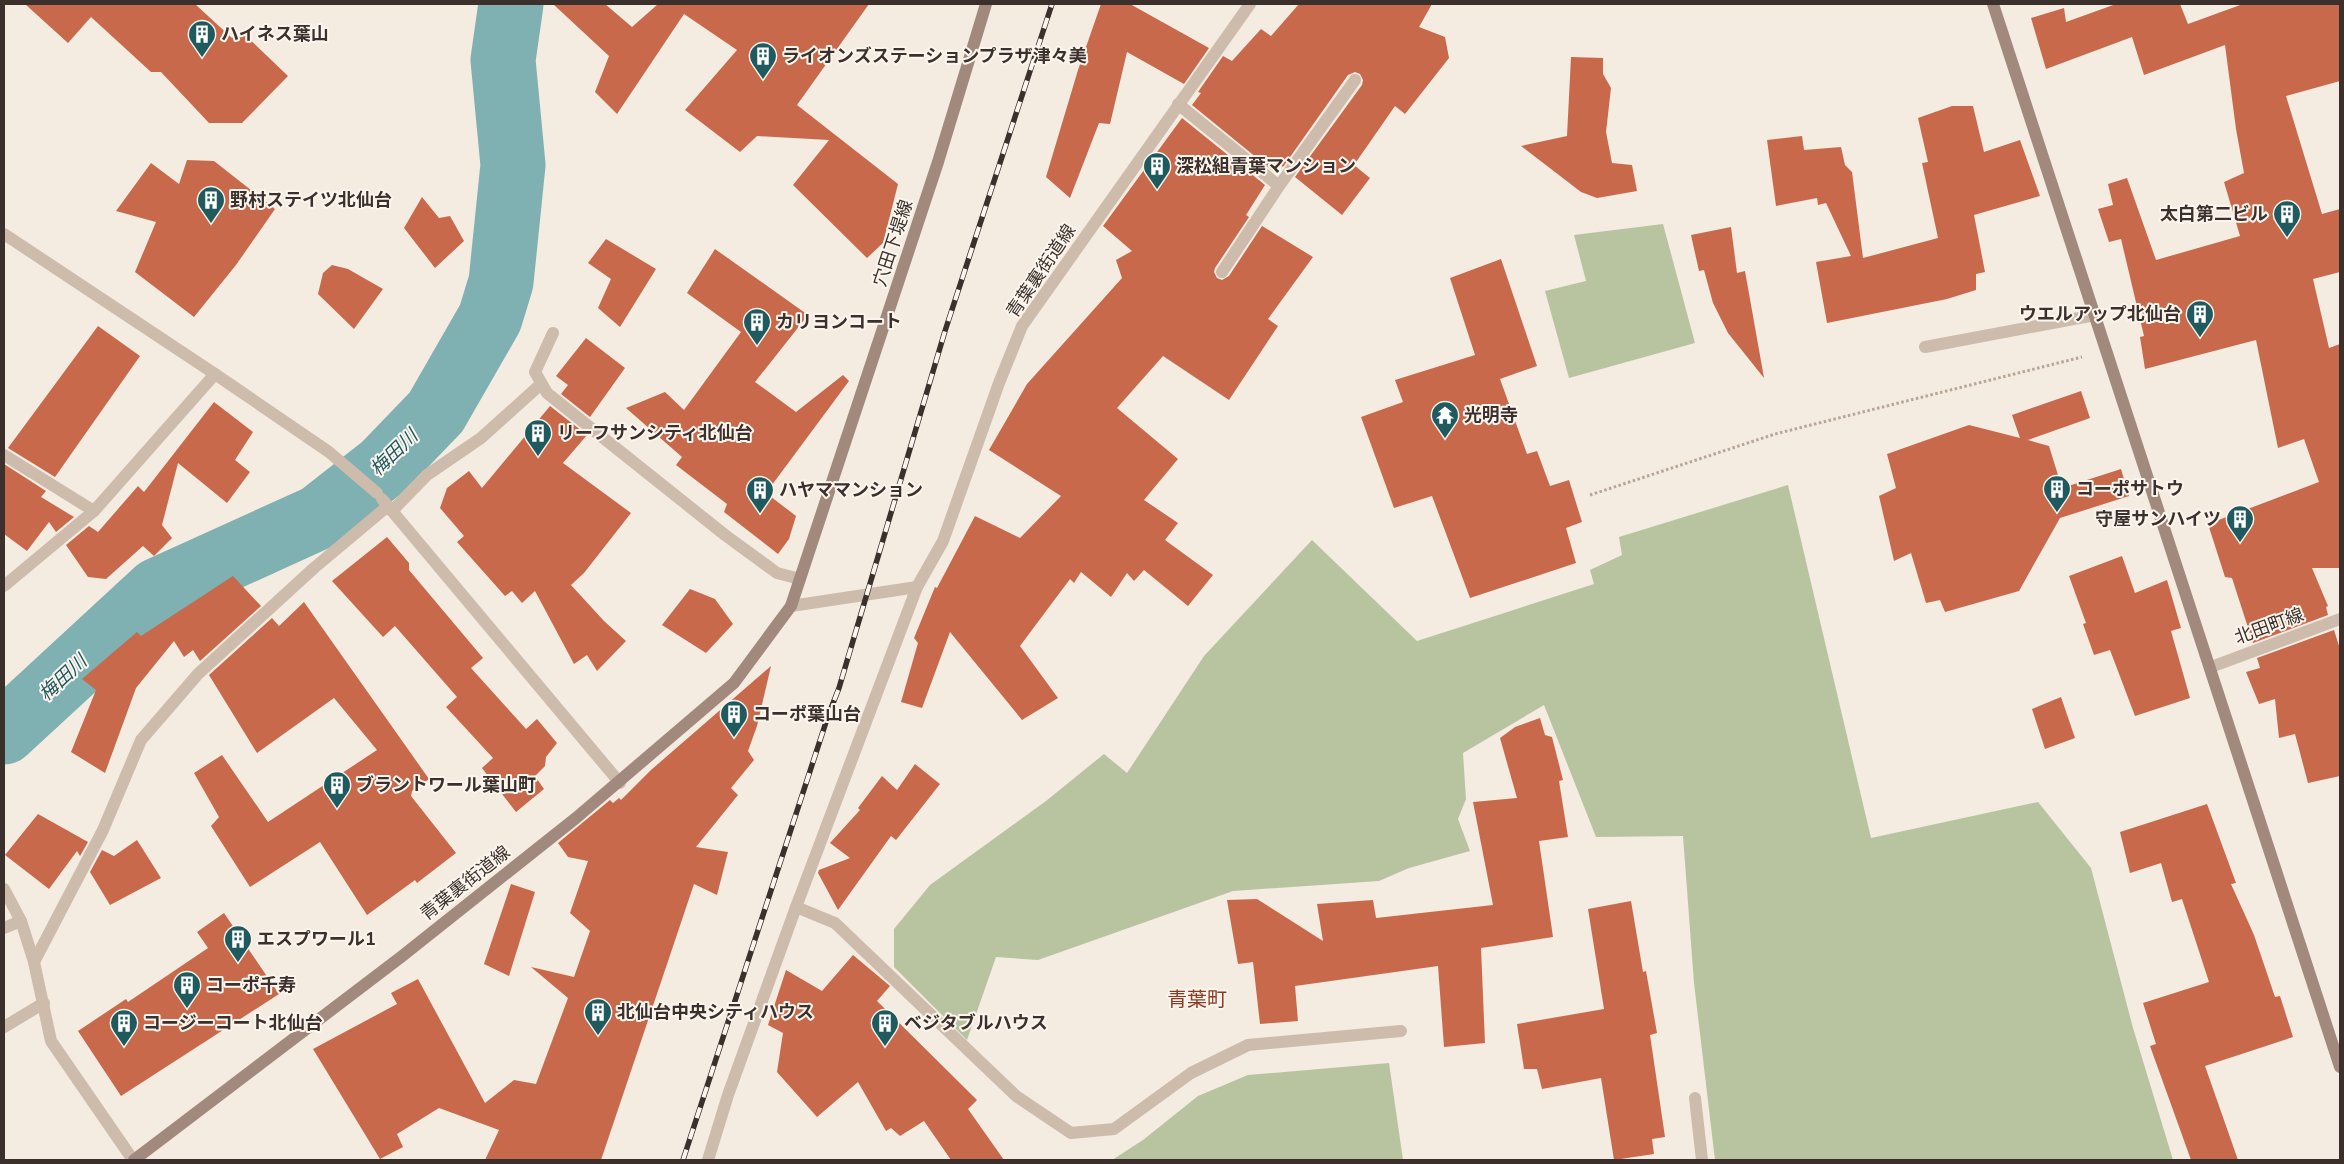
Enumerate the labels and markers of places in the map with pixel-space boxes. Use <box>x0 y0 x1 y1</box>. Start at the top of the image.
building icon: ハイネス葉山 <box>187 19 217 58</box>
place label: ハイネス葉山 <box>221 22 329 46</box>
building icon: ライオンズステーションプラザ津々美 <box>748 41 778 80</box>
place label: ライオンズステーションプラザ津々美 <box>782 44 1087 68</box>
building icon: 深松組青葉マンション <box>1142 151 1172 190</box>
place label: 深松組青葉マンション <box>1176 154 1356 178</box>
building icon: 野村ステイツ北仙台 <box>196 185 226 224</box>
place label: 野村ステイツ北仙台 <box>230 188 392 212</box>
building icon: 太白第二ビル <box>2272 199 2302 238</box>
place label: 太白第二ビル <box>2160 202 2268 226</box>
building icon: ウエルアップ北仙台 <box>2185 299 2215 338</box>
place label: ウエルアップ北仙台 <box>2019 302 2181 326</box>
building icon: カリヨンコート <box>742 307 772 346</box>
place label: カリヨンコート <box>776 310 902 334</box>
temple icon: 光明寺 <box>1430 400 1460 439</box>
place label: 光明寺 <box>1464 403 1518 427</box>
building icon: リーフサンシティ北仙台 <box>523 418 553 457</box>
place label: リーフサンシティ北仙台 <box>557 421 753 445</box>
building icon: コーポサトウ <box>2042 474 2072 513</box>
building icon: ハヤママンション <box>745 475 775 514</box>
place label: コーポサトウ <box>2076 477 2184 501</box>
place label: ハヤママンション <box>779 478 923 502</box>
building icon: 守屋サンハイツ <box>2225 504 2255 543</box>
place label: 守屋サンハイツ <box>2095 507 2221 531</box>
building icon: コーポ葉山台 <box>719 699 749 738</box>
place label: コーポ葉山台 <box>753 702 861 726</box>
building icon: ブラントワール葉山町 <box>322 770 352 809</box>
place label: ブラントワール葉山町 <box>356 773 536 797</box>
building icon: エスプワール1 <box>223 924 253 963</box>
place label: エスプワール1 <box>257 927 376 951</box>
building icon: コーポ千寿 <box>172 970 202 1009</box>
place label: コーポ千寿 <box>206 973 296 997</box>
building icon: 北仙台中央シティハウス <box>583 997 613 1036</box>
place label: 北仙台中央シティハウス <box>617 1000 814 1024</box>
building icon: コージーコート北仙台 <box>109 1008 139 1047</box>
building icon: ベジタブルハウス <box>870 1008 900 1047</box>
place label: コージーコート北仙台 <box>143 1011 323 1035</box>
place label: ベジタブルハウス <box>904 1011 1048 1035</box>

